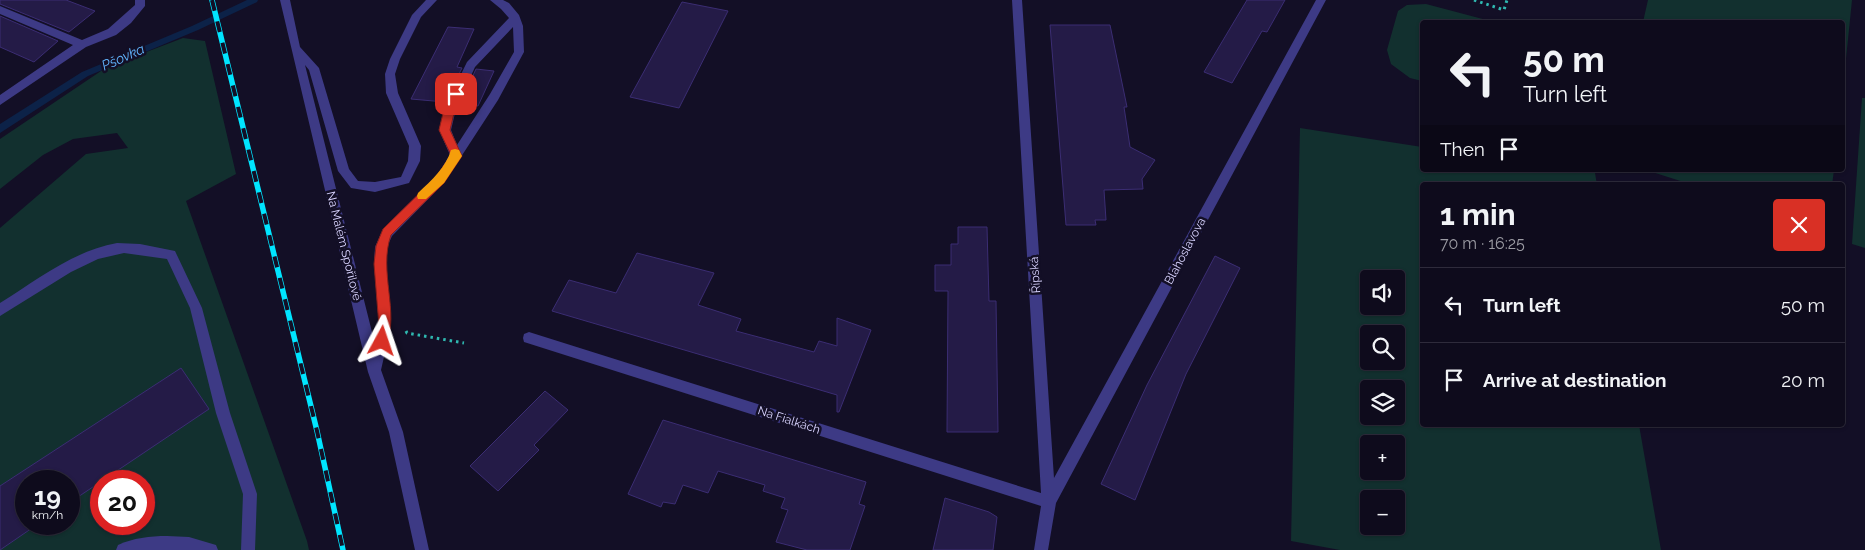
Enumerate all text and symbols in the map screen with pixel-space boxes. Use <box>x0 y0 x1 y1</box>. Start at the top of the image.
text: 50 m <box>1523 39 1605 80</box>
water label: Pšovka <box>99 40 147 74</box>
icon: left <box>1440 40 1505 105</box>
pin <box>435 73 477 115</box>
icon: arrive <box>442 80 470 108</box>
text: Turn left <box>1523 81 1607 107</box>
icon: arrive <box>1495 135 1523 163</box>
text: Then <box>1440 138 1485 160</box>
street label: Na Malém Spořilově <box>324 190 364 302</box>
text: 1 min <box>1440 197 1516 232</box>
button: close <box>1773 199 1825 251</box>
street label: Blahoslavova <box>1162 215 1208 287</box>
text: 70 m · 16:25 <box>1440 234 1525 253</box>
street label: Řípská <box>1027 256 1043 294</box>
map controls <box>1360 270 1405 535</box>
button: sound <box>1360 270 1405 315</box>
icon: left <box>1440 291 1468 319</box>
text: Turn left <box>1483 294 1560 316</box>
text: 50 m <box>1781 294 1825 316</box>
position arrow <box>355 314 407 366</box>
button: search <box>1360 325 1405 370</box>
icon: arrive <box>1440 366 1468 394</box>
text: Arrive at destination <box>1483 369 1667 391</box>
text: 20 m <box>1781 369 1825 391</box>
button: layers <box>1360 380 1405 425</box>
street label: Na Fialkách <box>756 403 822 437</box>
button: + <box>1360 435 1405 480</box>
speed limit sign: 20 <box>90 470 155 535</box>
text: 19 <box>34 481 61 511</box>
button: − <box>1360 490 1405 535</box>
text: km/h <box>32 508 63 522</box>

